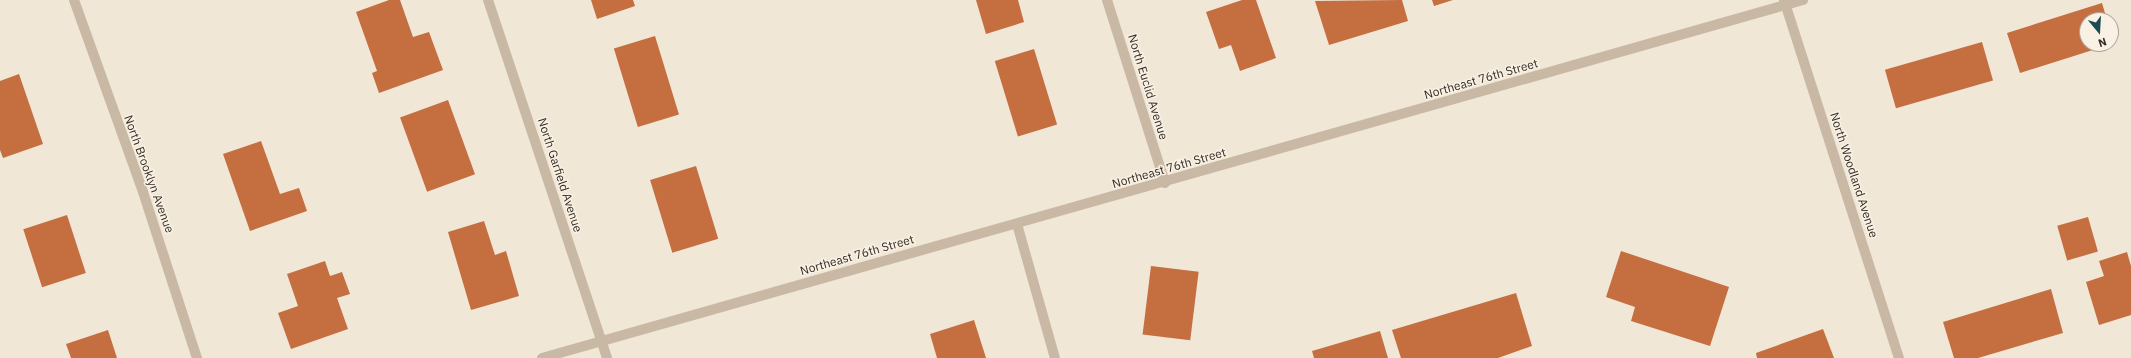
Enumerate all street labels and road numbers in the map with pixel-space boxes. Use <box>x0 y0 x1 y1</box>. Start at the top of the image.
street label: North Euclid Avenue <box>1125 33 1171 141</box>
street label: Northeast 76th Street <box>1422 56 1540 102</box>
street label: North Woodland Avenue <box>1827 111 1881 239</box>
street label: North Brooklyn Avenue <box>121 113 177 235</box>
street label: North Garfield Avenue <box>535 116 585 234</box>
street label: Northeast 76th Street <box>1110 145 1228 191</box>
street label: Northeast 76th Street <box>798 232 916 278</box>

